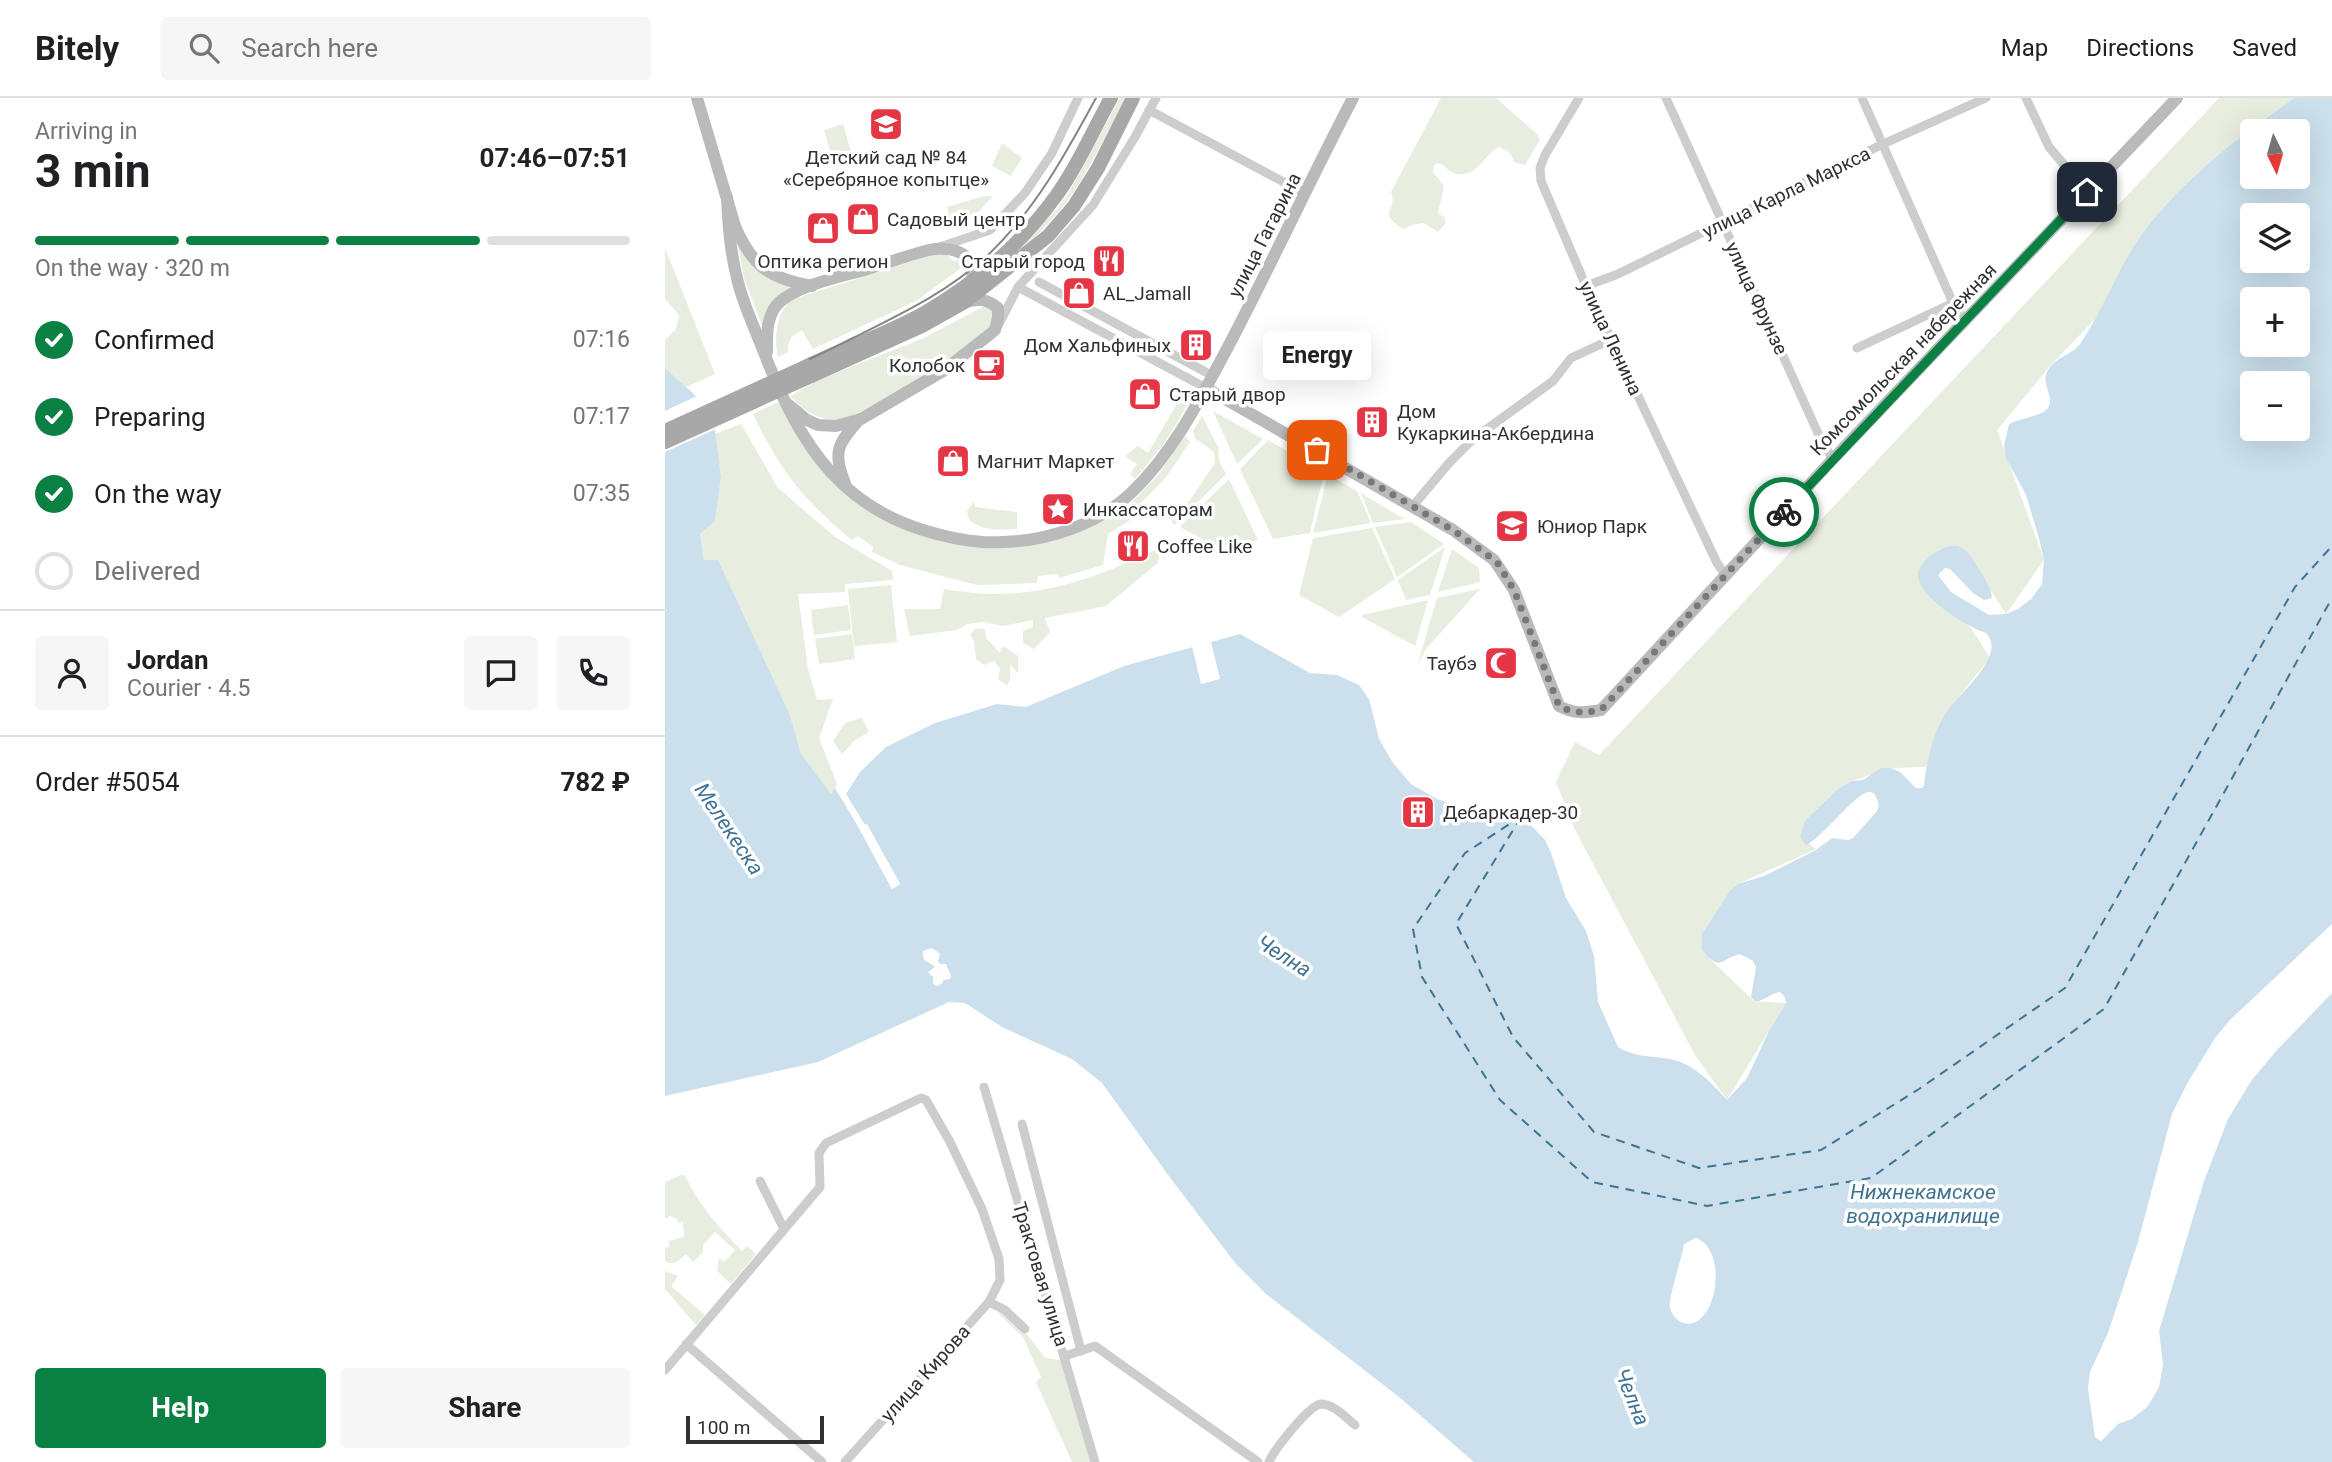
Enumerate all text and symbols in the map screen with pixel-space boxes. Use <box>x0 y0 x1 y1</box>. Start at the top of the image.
search box <box>161 17 651 80</box>
text: Bitely <box>35 29 119 68</box>
icon: search <box>185 29 223 67</box>
text: Search here <box>241 33 378 63</box>
text: Map <box>2001 34 2048 62</box>
text: Directions <box>2086 34 2194 62</box>
text: Saved <box>2232 34 2297 62</box>
school or university icon: Детский сад № 84 «Серебряное копытце» <box>867 105 905 143</box>
text: Arriving in <box>35 118 138 145</box>
north arrow <box>2240 119 2310 189</box>
map controls <box>2240 119 2310 441</box>
street label: улица Карла Маркса <box>1698 142 1874 243</box>
text: 07:46–07:51 <box>480 143 630 173</box>
text: 3 min <box>35 144 151 198</box>
place label: Детский сад № 84 «Серебряное копытце» <box>783 146 989 191</box>
pin <box>2057 162 2117 222</box>
street label: улица Гагарина <box>1223 169 1306 302</box>
icon: home <box>2068 173 2106 211</box>
shop icon: Садовый центр <box>844 200 882 238</box>
button: layers <box>2240 203 2310 273</box>
place label: Садовый центр <box>887 208 1025 231</box>
shop icon: Оптика регион <box>804 209 842 247</box>
street label: улица Фрунзе <box>1720 238 1793 358</box>
restaurant icon: Старый город <box>1090 242 1128 280</box>
place label: Оптика регион <box>758 250 888 273</box>
place label: Старый город <box>961 250 1085 273</box>
text: On the way · 320 m <box>35 255 230 282</box>
street label: Комсомольская набережная <box>1805 258 2001 460</box>
shop icon: AL_Jamall <box>1060 274 1098 312</box>
street label: улица Ленина <box>1574 277 1647 399</box>
place label: AL_Jamall <box>1103 282 1191 305</box>
button: + <box>2240 287 2310 357</box>
icon: check <box>35 321 73 359</box>
text: Confirmed <box>94 325 215 355</box>
text: 07:16 <box>573 326 630 353</box>
building icon: Дом Хальфиных <box>1177 326 1215 364</box>
callout: Energy <box>1263 331 1371 380</box>
place label: Дом Хальфиных <box>1024 334 1172 357</box>
text: Energy <box>1281 342 1353 369</box>
cafe icon: Колобок <box>970 346 1008 384</box>
place label: Колобок <box>889 354 966 377</box>
button: − <box>2240 371 2310 441</box>
shop icon: Старый двор <box>1126 375 1164 413</box>
place label: Старый двор <box>1169 383 1286 406</box>
icon: check <box>35 398 73 436</box>
place label: Дом Кукаркина-Акбердина <box>1397 400 1594 445</box>
text: Preparing <box>94 402 206 432</box>
text: 07:17 <box>573 403 630 430</box>
building icon: Дом Кукаркина-Акбердина <box>1353 403 1391 441</box>
pin <box>1287 420 1347 480</box>
icon: bag <box>1298 431 1336 469</box>
shop icon: Магнит Маркет <box>934 442 972 480</box>
place label: Магнит Маркет <box>977 450 1115 473</box>
icon: check <box>35 475 73 513</box>
courier <box>1749 477 1819 547</box>
text: On the way <box>94 479 222 509</box>
text: 07:35 <box>573 480 630 507</box>
place icon: Инкассаторам <box>1039 490 1077 528</box>
icon: bike <box>1765 493 1803 531</box>
place label: Инкассаторам <box>1083 498 1213 521</box>
school or university icon: Юниор Парк <box>1493 507 1531 545</box>
place label: Юниор Парк <box>1537 515 1648 538</box>
restaurant icon: Coffee Like <box>1114 527 1152 565</box>
place label: Coffee Like <box>1157 535 1252 558</box>
text: Delivered <box>94 556 201 586</box>
button: person <box>35 636 109 710</box>
button: chat <box>464 636 538 710</box>
button: phone <box>556 636 630 710</box>
mosque icon: Таубэ <box>1482 644 1520 682</box>
text: Jordan <box>127 645 209 675</box>
place label: Таубэ <box>1427 652 1477 675</box>
text: Courier · 4.5 <box>127 675 250 702</box>
text: Order #5054 <box>35 767 180 797</box>
text: 782 ₽ <box>560 767 630 797</box>
water label: Мелекеска <box>690 779 768 879</box>
building icon: Дебаркадер-30 <box>1399 793 1437 831</box>
place label: Дебаркадер-30 <box>1443 801 1578 824</box>
water label: Челна <box>1252 930 1316 982</box>
water label: Нижнекамское водохранилище <box>1846 1180 2000 1228</box>
street label: Трактовая улица <box>1008 1199 1073 1349</box>
street label: улица Кирова <box>876 1320 975 1427</box>
water label: Челна <box>1610 1365 1654 1429</box>
button: Help <box>35 1368 326 1448</box>
button: Share <box>340 1368 630 1448</box>
scale bar <box>686 1413 824 1445</box>
text: 100 m <box>697 1416 750 1439</box>

